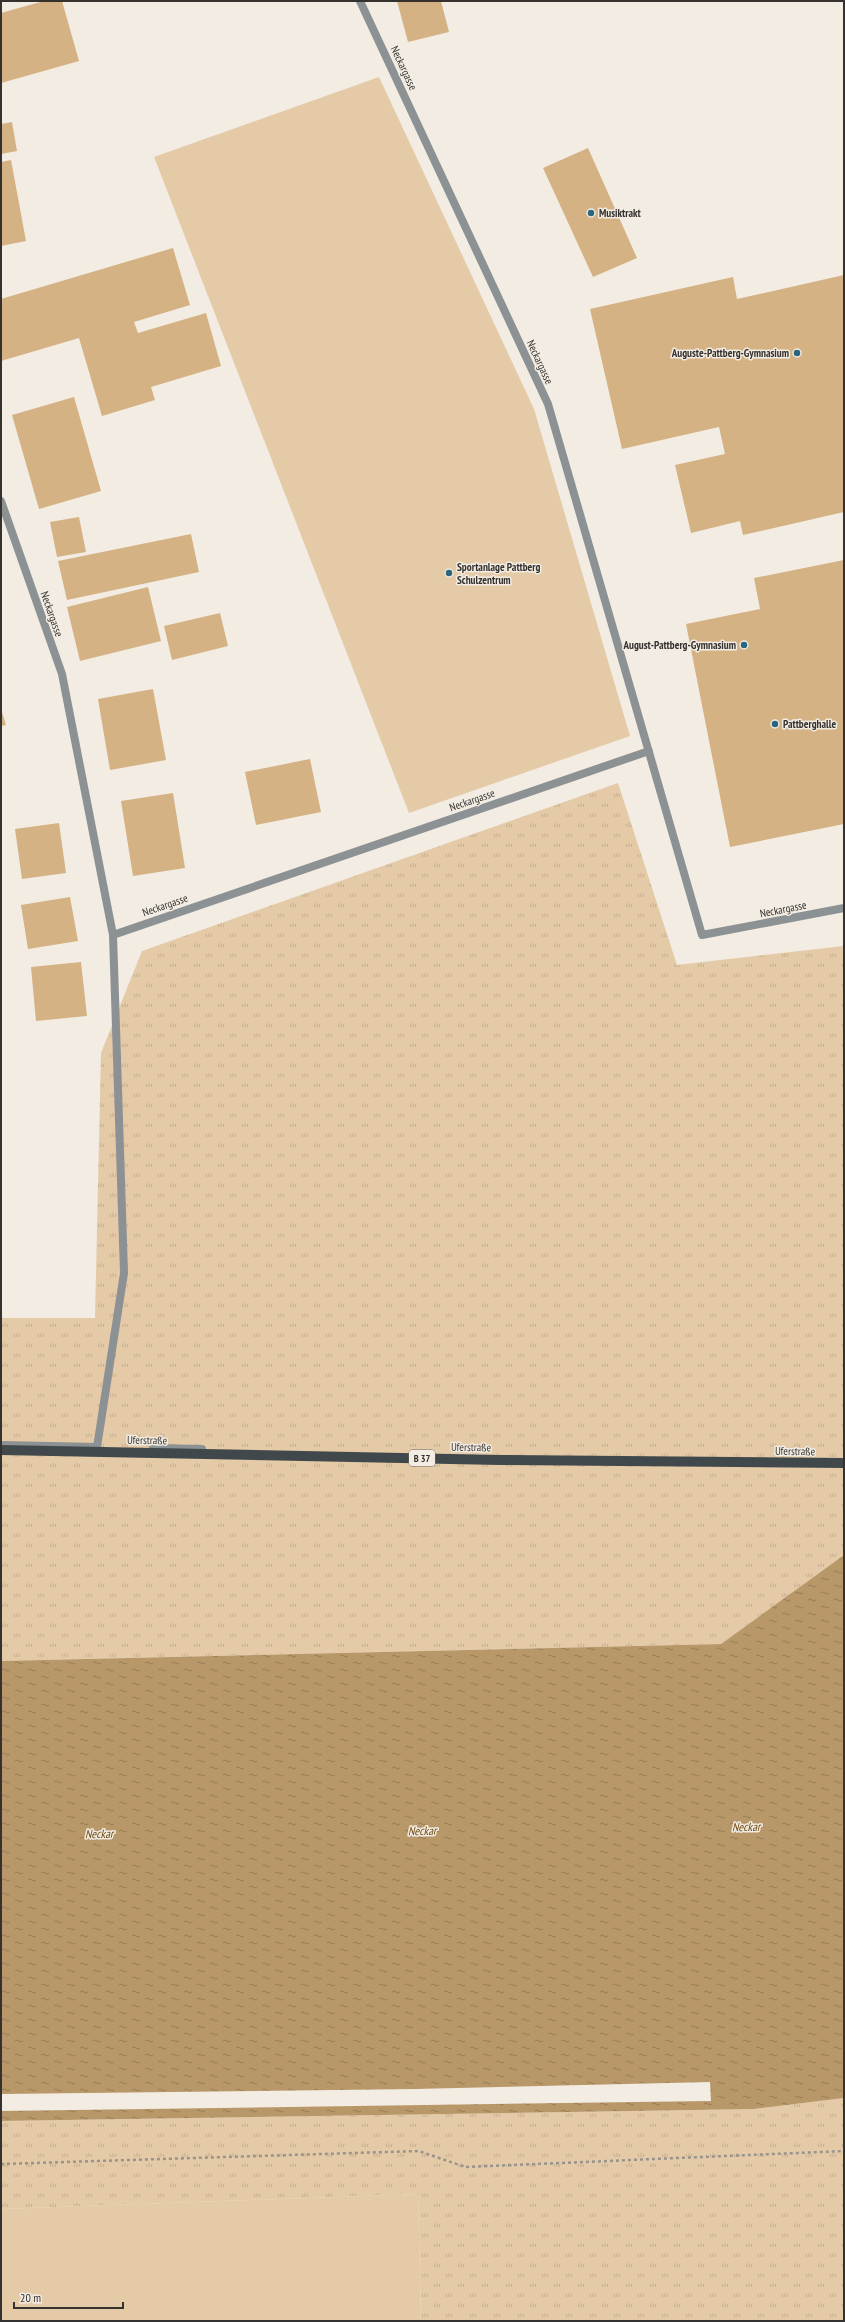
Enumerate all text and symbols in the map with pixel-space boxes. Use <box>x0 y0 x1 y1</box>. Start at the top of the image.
street label: Neckargasse <box>388 44 420 93</box>
place label: Musiktrakt <box>599 206 642 220</box>
marker: Musiktrakt <box>586 208 596 218</box>
street label: Neckargasse <box>524 338 556 387</box>
place label: Auguste-Pattberg-Gymnasium <box>671 346 789 360</box>
marker: Auguste-Pattberg-Gymnasium <box>792 348 802 358</box>
place label: Sportanlage Pattberg Schulzentrum <box>457 560 541 587</box>
marker: Sportanlage Pattberg Schulzentrum <box>444 568 454 578</box>
street label: Neckargasse <box>38 589 66 639</box>
place label: August-Pattberg-Gymnasium <box>623 638 736 652</box>
marker: August-Pattberg-Gymnasium <box>739 640 749 650</box>
place label: Pattberghalle <box>783 717 836 731</box>
marker: Pattberghalle <box>770 719 780 729</box>
street label: Neckargasse <box>447 786 497 814</box>
street label: Neckargasse <box>140 891 190 919</box>
street label: Neckargasse <box>759 898 808 920</box>
street label: Uferstraße <box>127 1433 168 1447</box>
street label: Uferstraße <box>451 1440 492 1454</box>
street label: Uferstraße <box>775 1444 816 1458</box>
road number: B 37 <box>409 1450 435 1466</box>
water label: Neckar <box>732 1819 762 1834</box>
water label: Neckar <box>408 1823 438 1838</box>
water label: Neckar <box>85 1826 115 1841</box>
scale bar <box>14 2284 123 2310</box>
text: 20 m <box>20 2290 41 2305</box>

